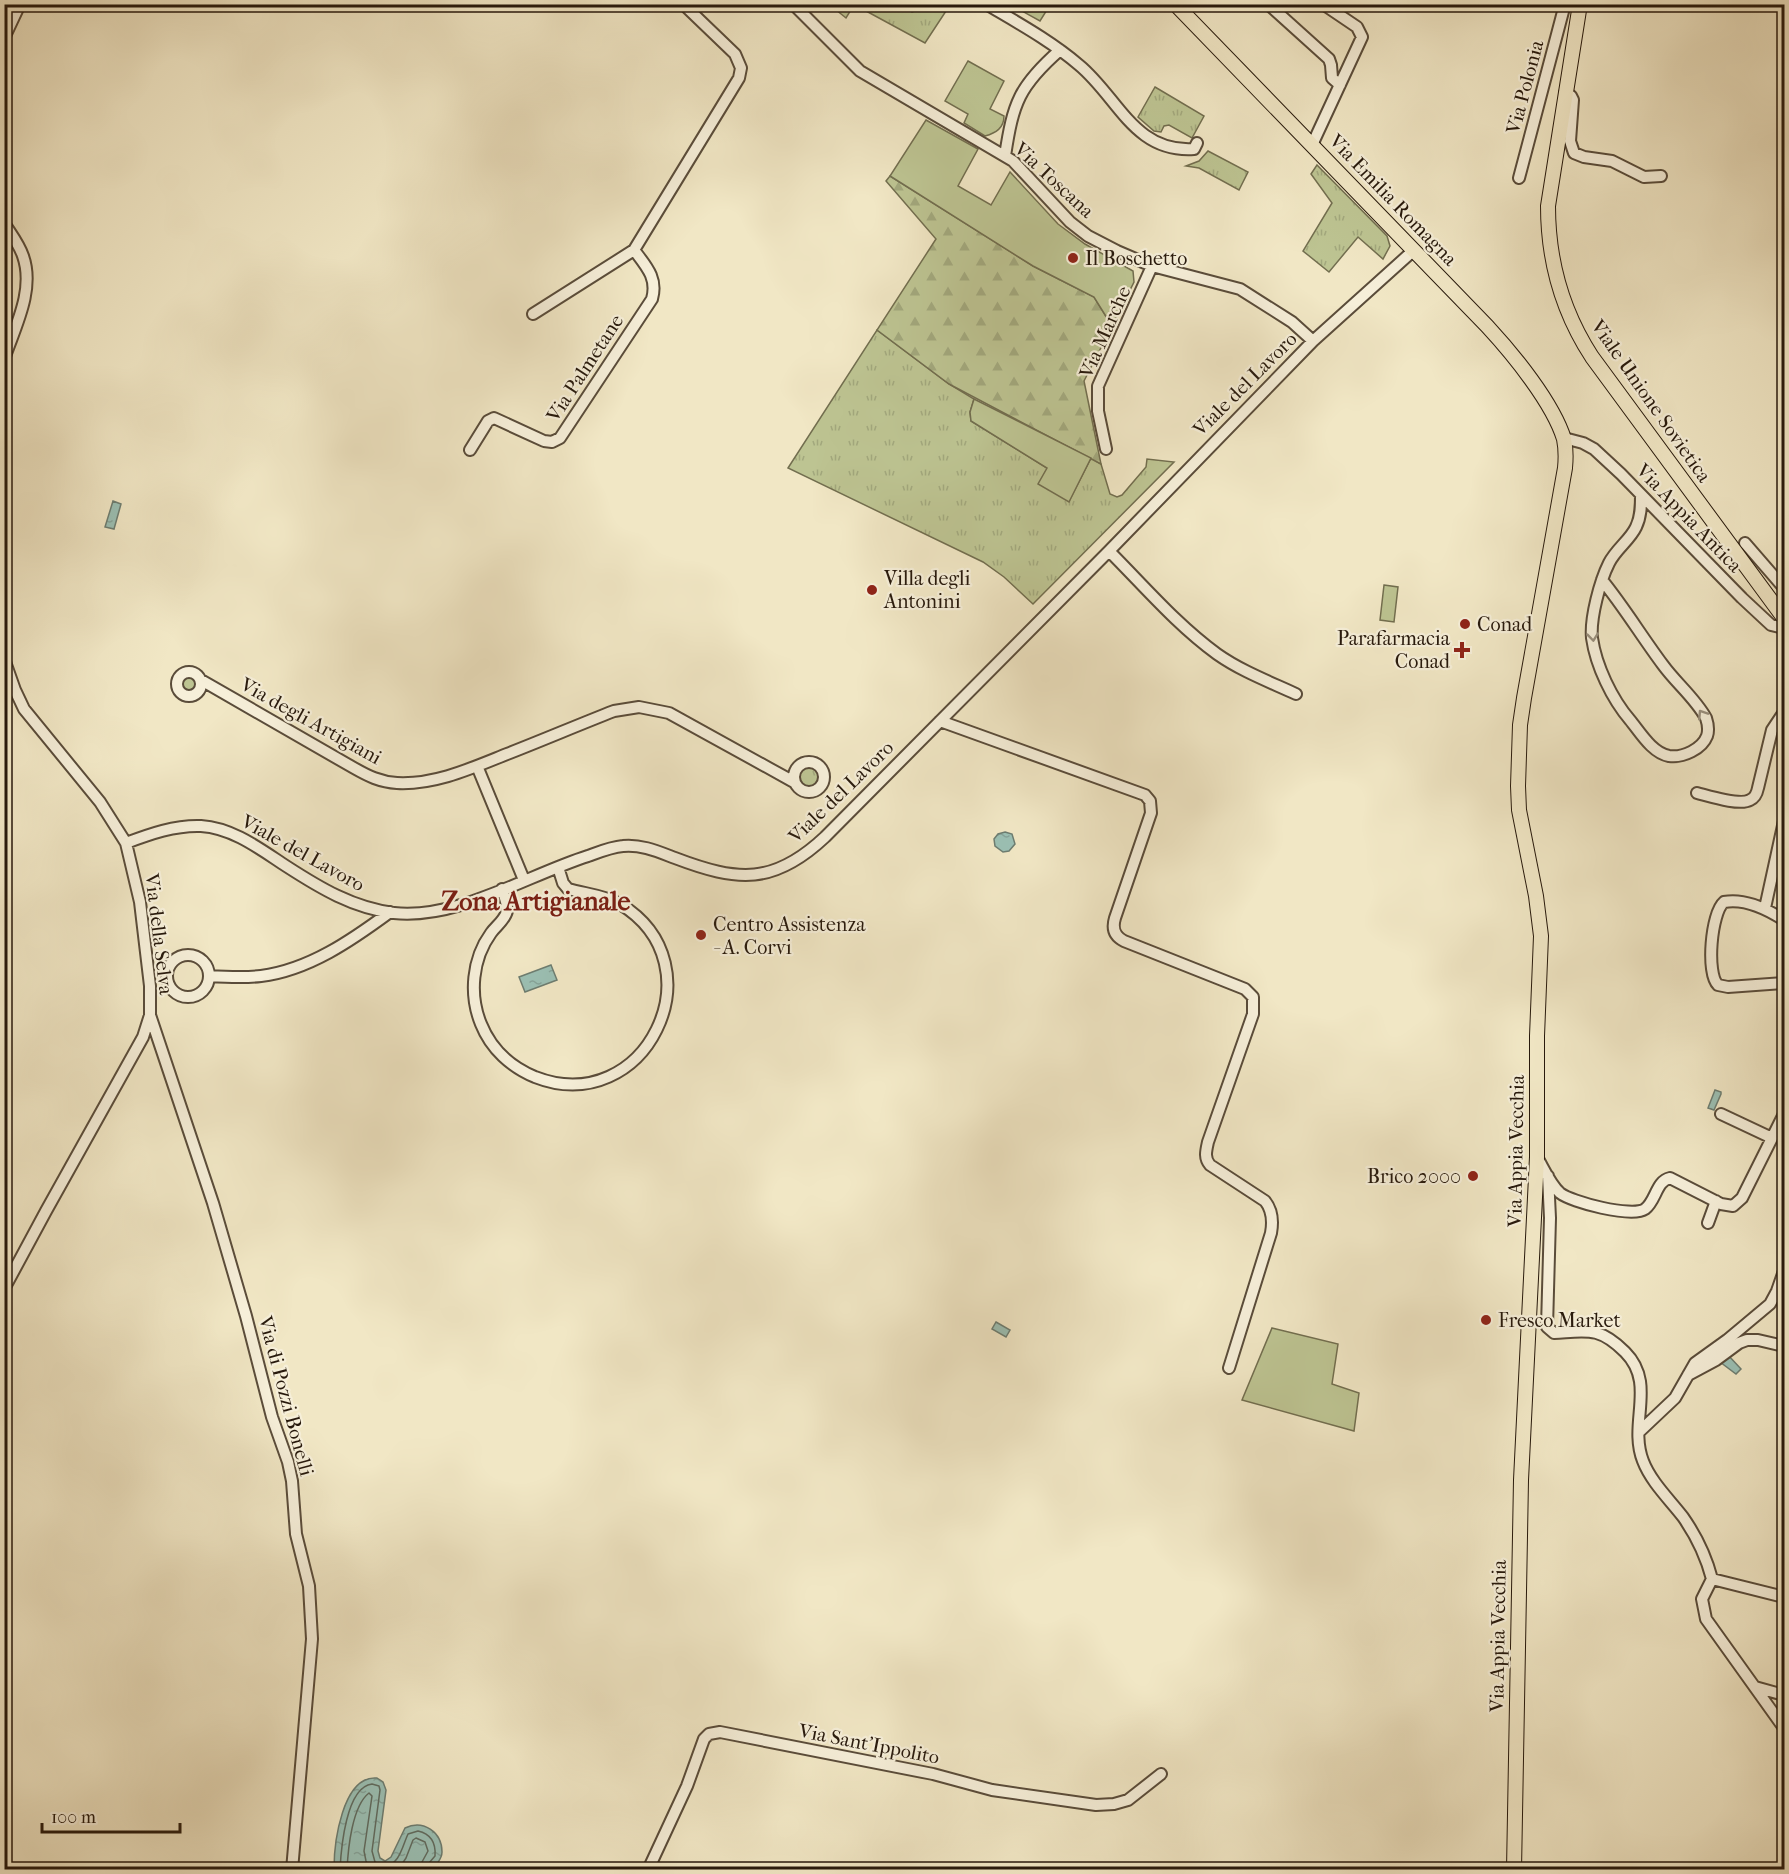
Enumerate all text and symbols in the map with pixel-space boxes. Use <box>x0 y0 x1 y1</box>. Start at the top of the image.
street label: Via Polonia <box>1501 37 1549 137</box>
street label: Via Emilia Romagna <box>1324 129 1462 271</box>
street label: Via Toscana <box>1009 137 1099 223</box>
place label: Il Boschetto <box>1085 247 1187 270</box>
marker: Il Boschetto <box>1066 251 1080 265</box>
street label: Via Marche <box>1074 282 1136 382</box>
street label: Via Palmetane <box>541 310 628 427</box>
street label: Viale Unione Sovietica <box>1586 315 1716 487</box>
street label: Viale del Lavoro <box>1188 327 1302 441</box>
street label: Via Appia Antica <box>1631 458 1747 578</box>
place label: Villa degli Antonini <box>883 567 970 613</box>
marker: Villa degli Antonini <box>865 583 879 597</box>
place label: Conad <box>1477 613 1533 636</box>
marker: Conad <box>1458 617 1472 631</box>
place label: Parafarmacia Conad <box>1337 627 1451 673</box>
one-way arrow <box>1586 632 1599 641</box>
marker: Parafarmacia Conad <box>1455 643 1469 657</box>
street label: Via degli Artigiani <box>236 672 386 769</box>
one-way arrow <box>1697 710 1709 720</box>
street label: Viale del Lavoro <box>783 736 898 849</box>
street label: Viale del Lavoro <box>236 809 369 896</box>
street label: Via della Selva <box>140 871 178 997</box>
district label: Zona Artigianale <box>442 886 631 917</box>
place label: Centro Assistenza - A. Corvi <box>713 913 866 959</box>
marker: Centro Assistenza - A. Corvi <box>694 928 708 942</box>
street label: Via Appia Vecchia <box>1503 1074 1529 1228</box>
place label: Brico 2000 <box>1367 1165 1461 1188</box>
marker: Brico 2000 <box>1466 1169 1480 1183</box>
place label: Fresco Market <box>1498 1309 1621 1332</box>
street label: Via di Pozzi Bonelli <box>253 1313 318 1478</box>
marker: Fresco Market <box>1479 1313 1493 1327</box>
street label: Via Appia Vecchia <box>1485 1559 1511 1713</box>
street label: Via Sant'Ippolito <box>796 1719 941 1769</box>
scale bar <box>42 1796 180 1834</box>
text: 100 m <box>51 1807 96 1828</box>

